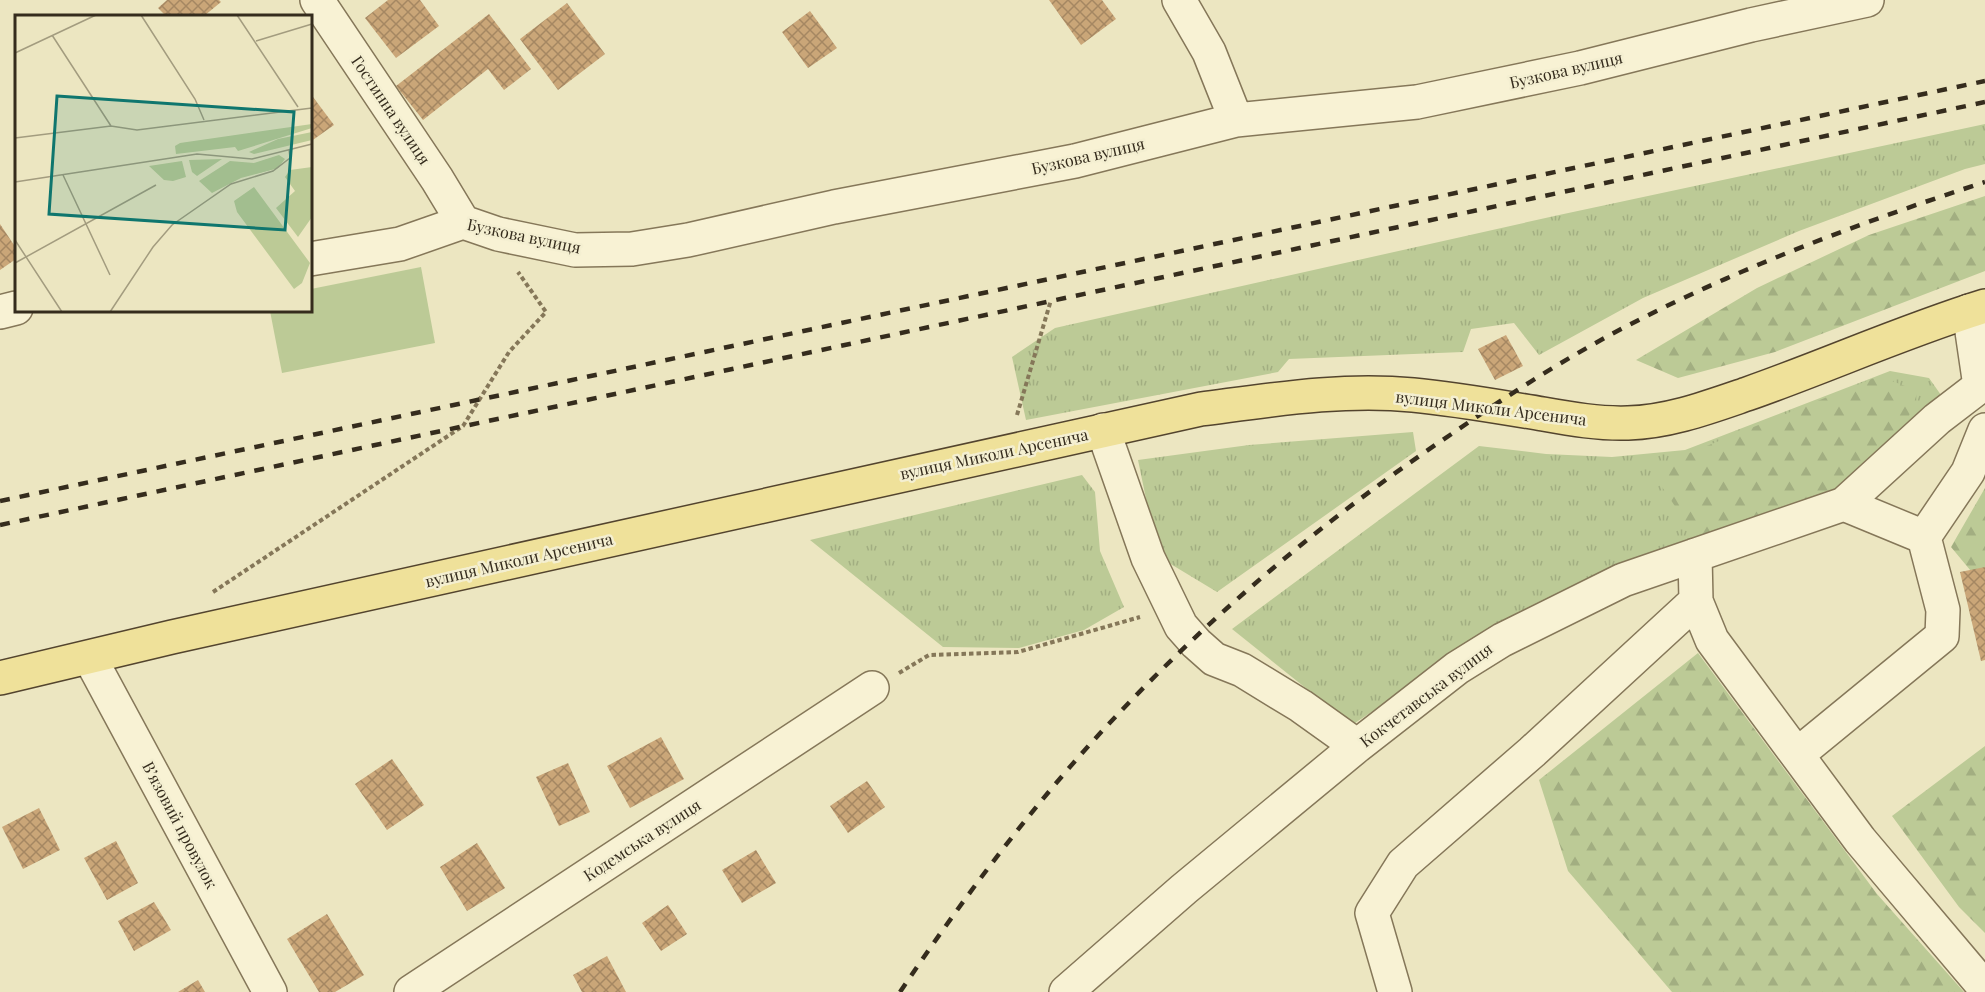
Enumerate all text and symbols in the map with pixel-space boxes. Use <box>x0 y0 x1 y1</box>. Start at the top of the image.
inset map <box>15 15 312 312</box>
street label: Бузкова вулиця <box>1507 46 1625 93</box>
street label: Гостинна вулиця <box>347 51 436 169</box>
street label: Бузкова вулиця <box>1029 132 1147 179</box>
street label: Бузкова вулиця <box>465 213 583 258</box>
street label: вулиця Миколи Арсенича <box>1395 385 1588 430</box>
street label: вулиця Миколи Арсенича <box>898 423 1090 484</box>
street label: вулиця Миколи Арсенича <box>423 528 615 591</box>
street label: Кокчетавська вулиця <box>1355 638 1497 751</box>
street label: Вʼязовий провулок <box>138 758 223 892</box>
street label: Кодемська вулиця <box>579 794 705 885</box>

